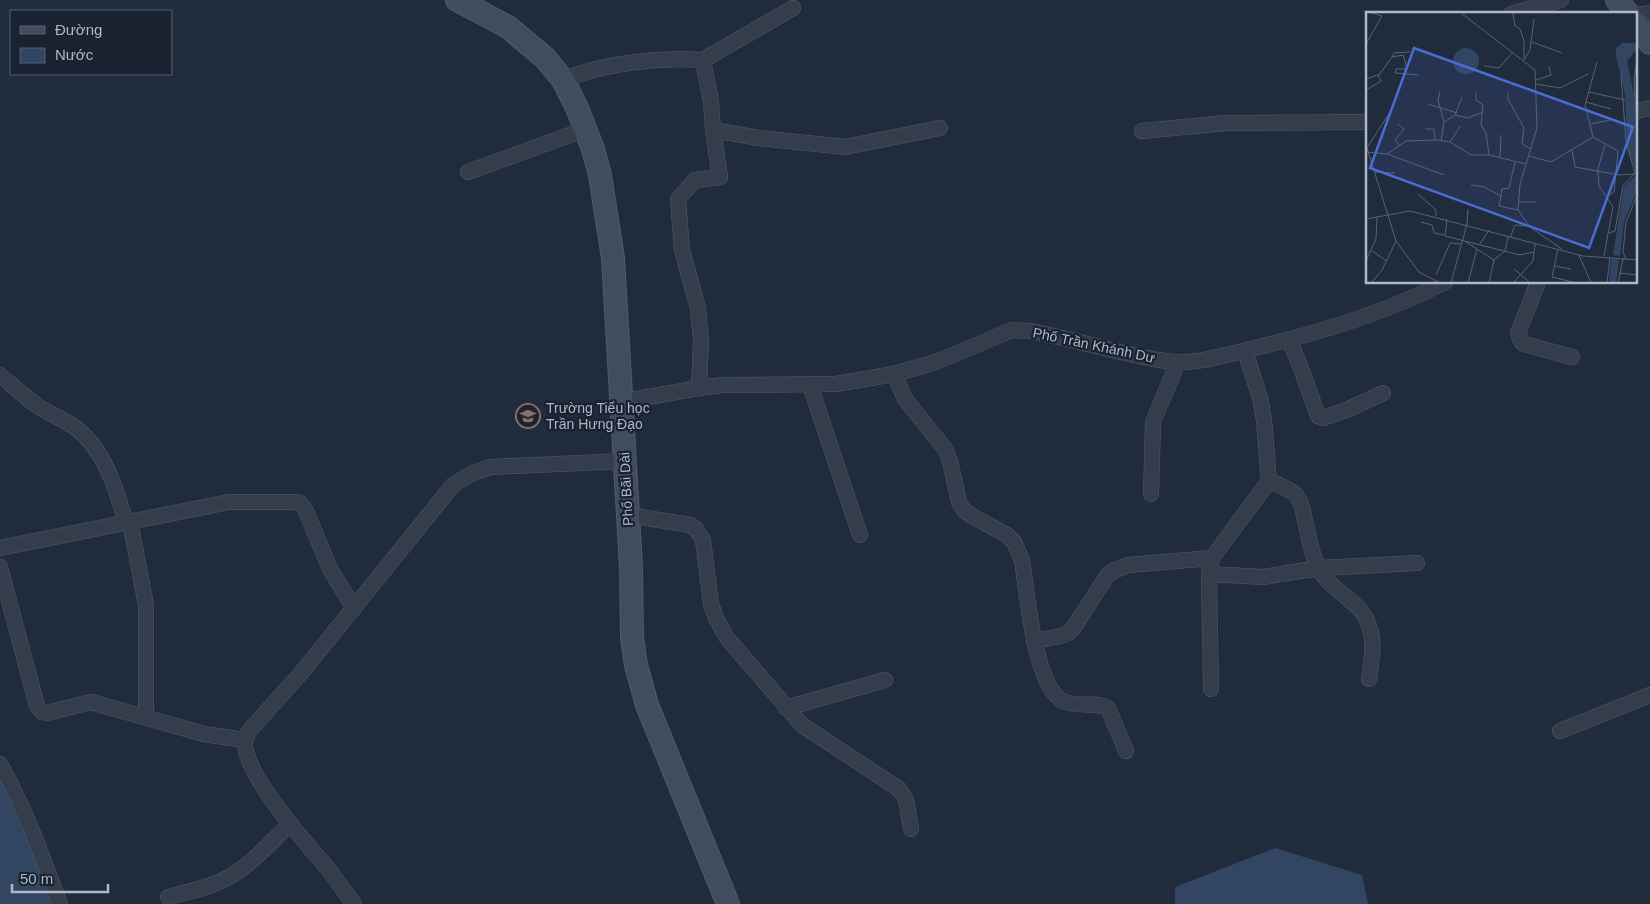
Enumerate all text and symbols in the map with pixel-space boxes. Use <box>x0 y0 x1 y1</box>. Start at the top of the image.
legend <box>10 10 172 75</box>
inset map <box>1366 12 1638 284</box>
text: Đường <box>55 21 102 38</box>
text: Nước <box>55 46 94 63</box>
street label: Phố Trần Khánh Dư <box>1031 324 1157 366</box>
place label: Trường Tiểu học Trần Hưng Đạo <box>546 400 650 432</box>
school or university icon: Trường Tiểu học Trần Hưng Đạo <box>515 403 541 429</box>
street label: Phố Bãi Dài <box>616 452 636 526</box>
scale bar <box>12 862 109 894</box>
text: 50 m <box>20 870 53 887</box>

